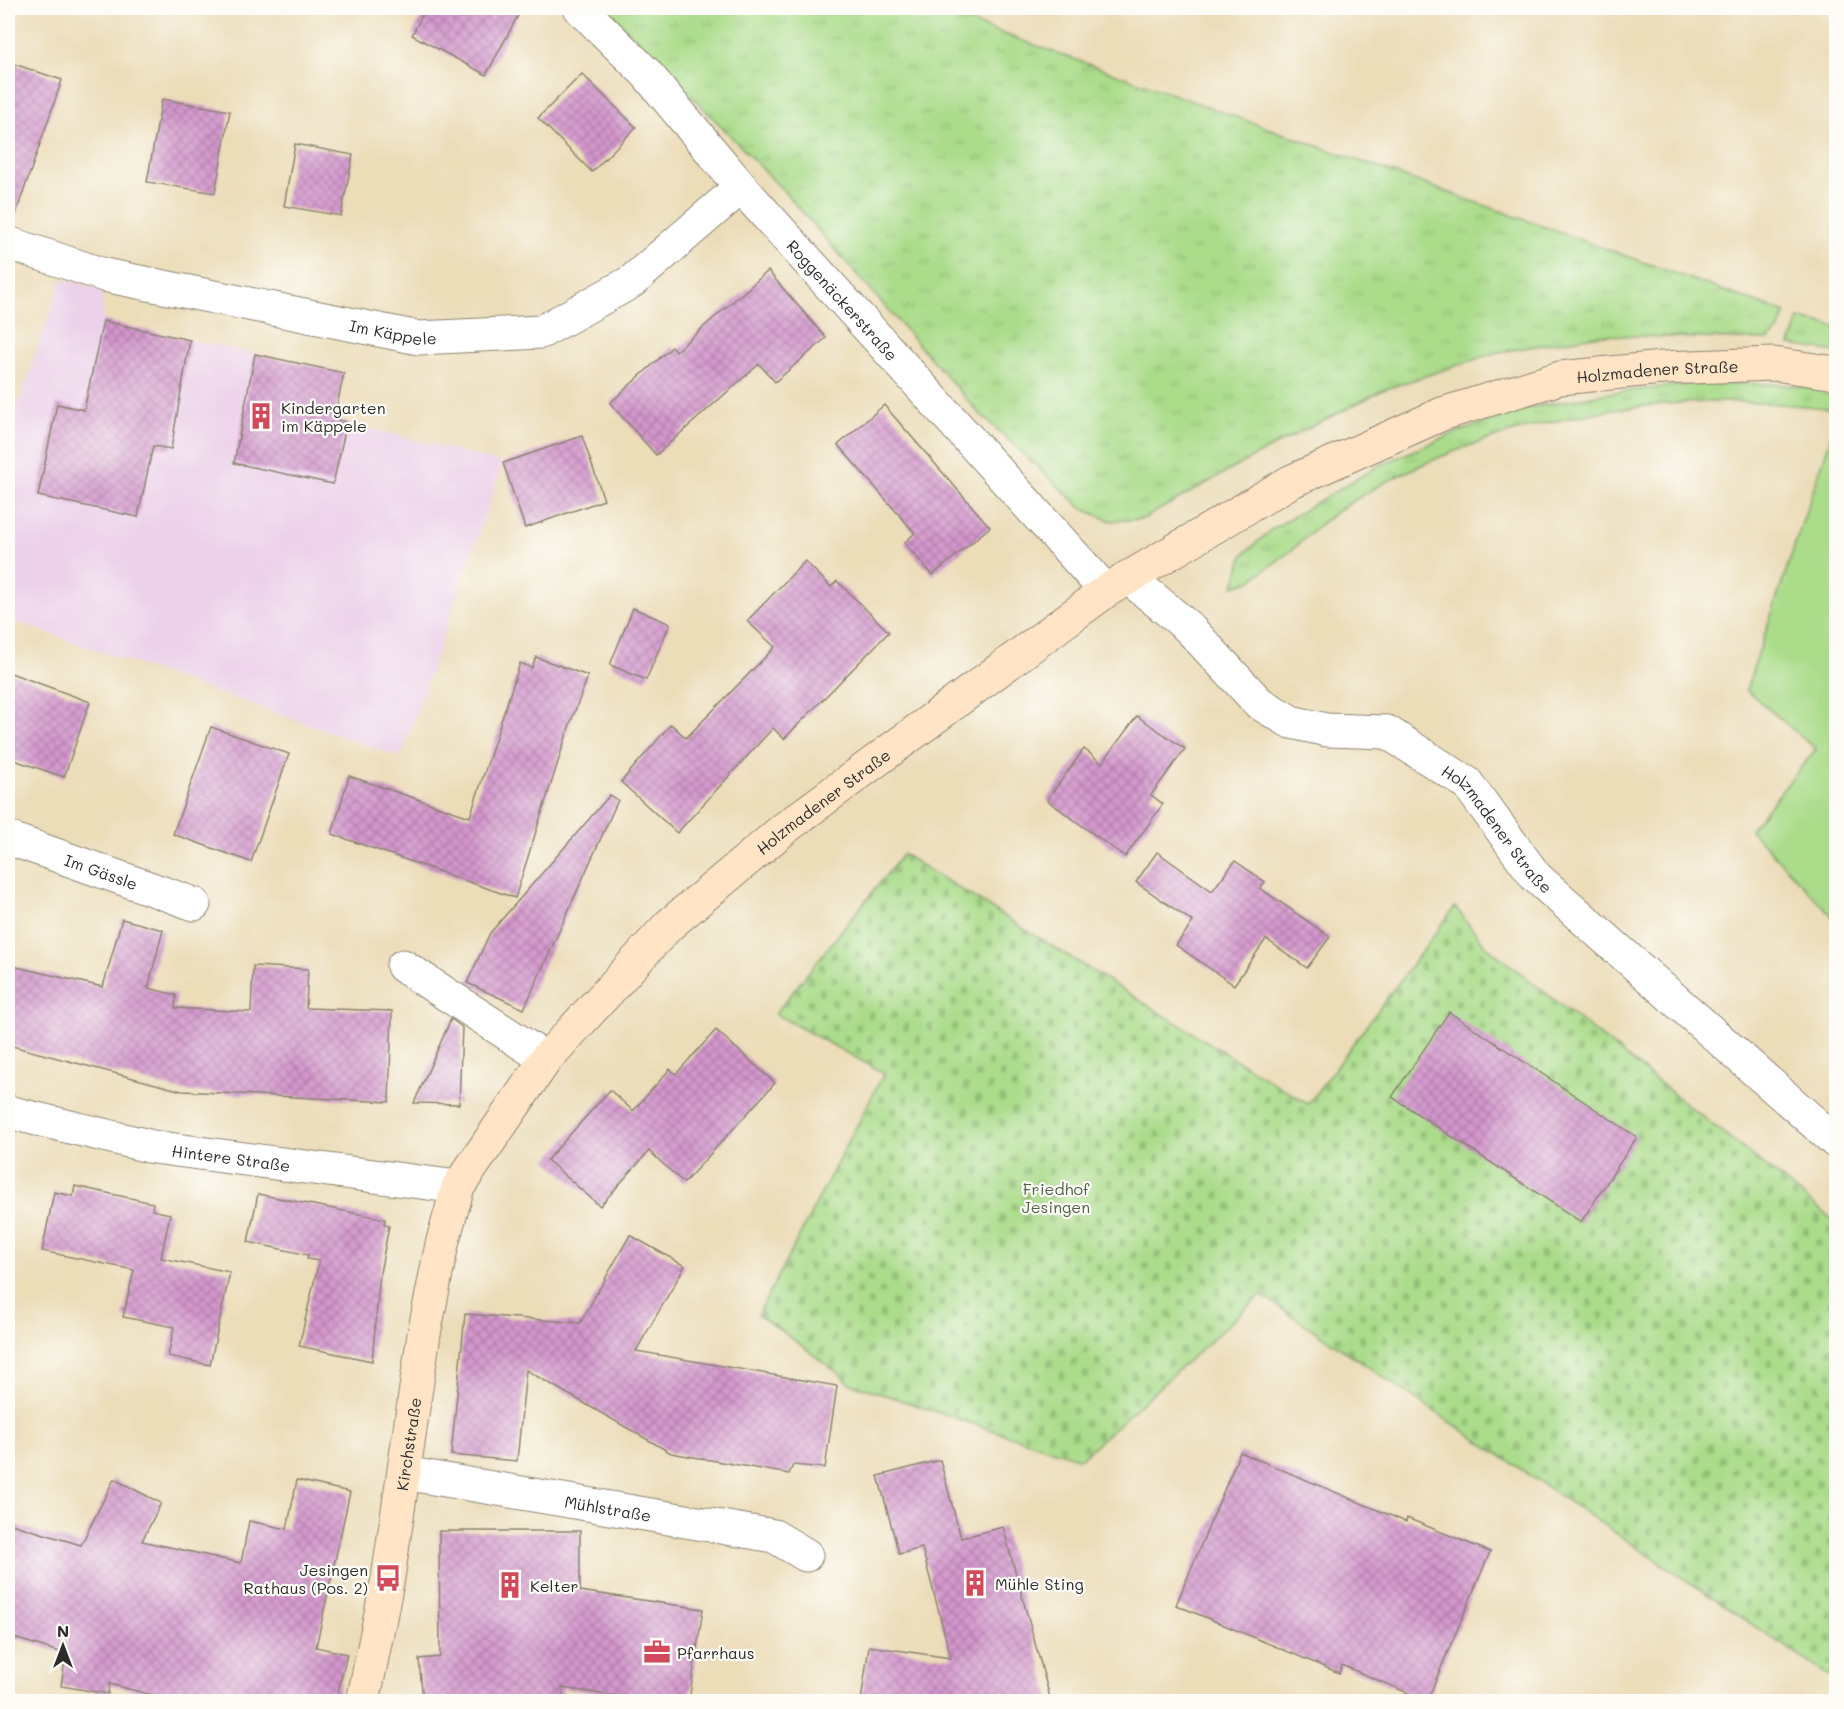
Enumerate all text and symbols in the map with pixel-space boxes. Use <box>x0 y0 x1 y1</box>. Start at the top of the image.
street label: Roggenäckerstraße <box>783 235 903 365</box>
street label: Im Käppele <box>348 314 437 349</box>
street label: Holzmadener Straße <box>1575 355 1739 387</box>
place label: Kindergarten im Käppele <box>281 397 386 436</box>
building icon: Kindergarten im Käppele <box>246 401 276 431</box>
street label: Holzmadener Straße <box>751 744 894 858</box>
street label: Holzmadener Straße <box>1438 759 1557 897</box>
street label: Im Gässle <box>62 848 141 894</box>
street label: Hintere Straße <box>171 1139 292 1175</box>
park label: Friedhof Jesingen <box>1022 1178 1090 1217</box>
street label: Kirchstraße <box>391 1396 425 1492</box>
street label: Mühlstraße <box>563 1490 653 1525</box>
place label: Jesingen Rathaus (Pos. 2) <box>243 1559 368 1598</box>
bus stop icon: Jesingen Rathaus (Pos. 2) <box>373 1563 403 1593</box>
building icon: Mühle Sting <box>960 1568 990 1598</box>
building icon: Kelter <box>495 1570 525 1600</box>
place label: Mühle Sting <box>995 1573 1084 1594</box>
place label: Kelter <box>530 1575 579 1596</box>
north arrow <box>33 1616 93 1676</box>
text: N <box>57 1620 69 1641</box>
office icon: Pfarrhaus <box>642 1637 672 1667</box>
place label: Pfarrhaus <box>677 1642 755 1663</box>

